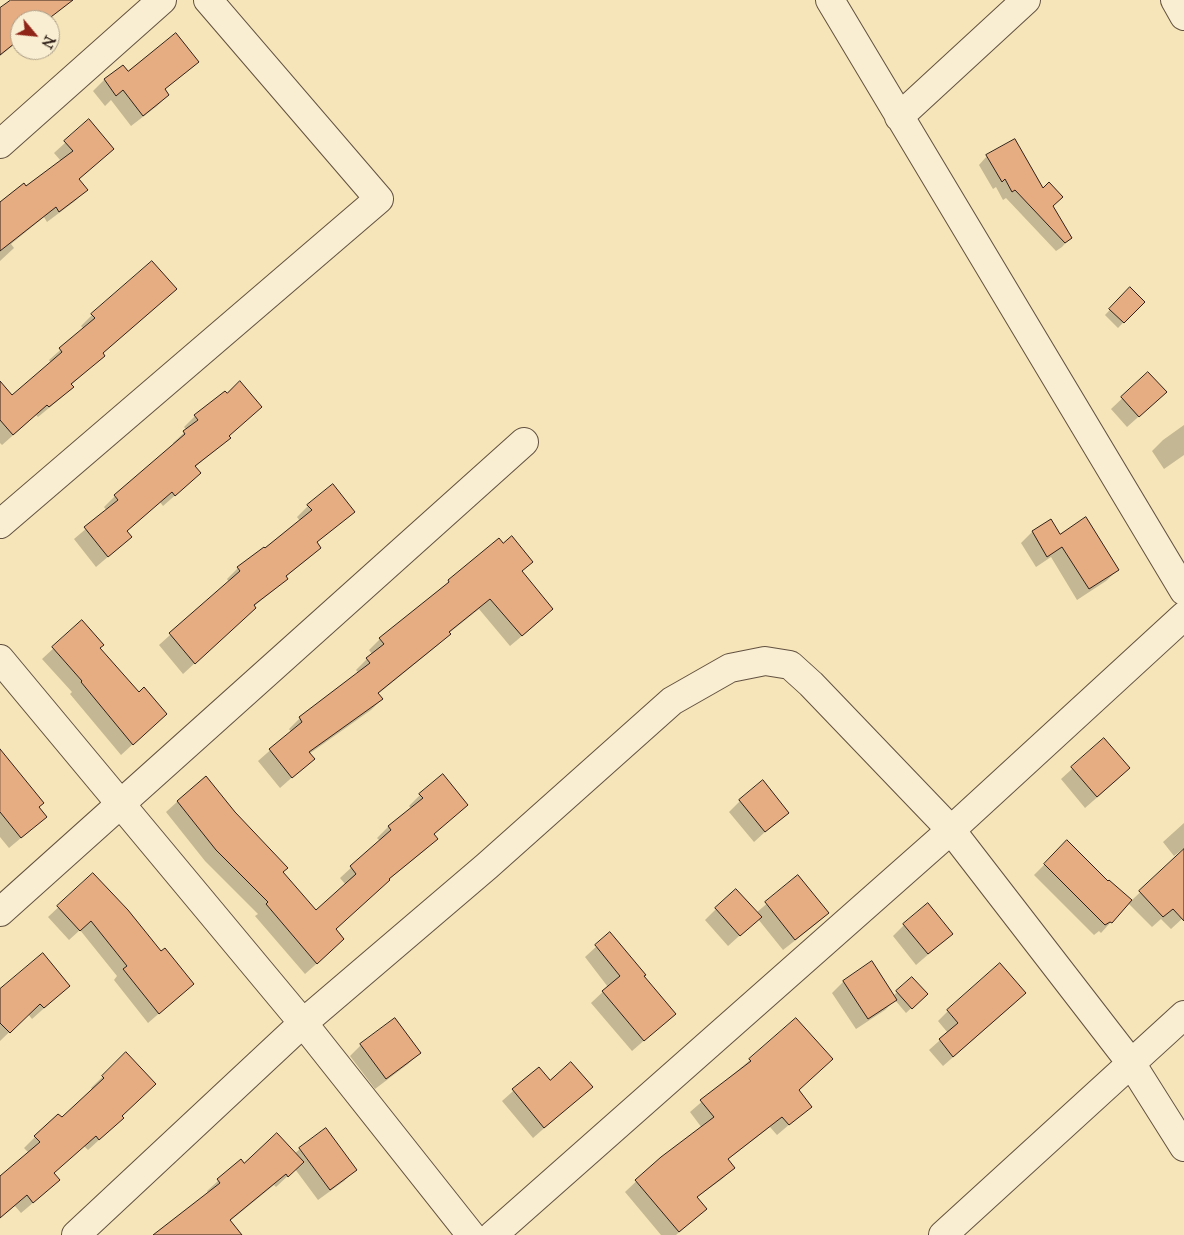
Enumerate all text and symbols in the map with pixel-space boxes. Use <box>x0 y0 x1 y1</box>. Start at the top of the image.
north arrow <box>10 10 60 60</box>
text: N <box>38 33 58 51</box>

